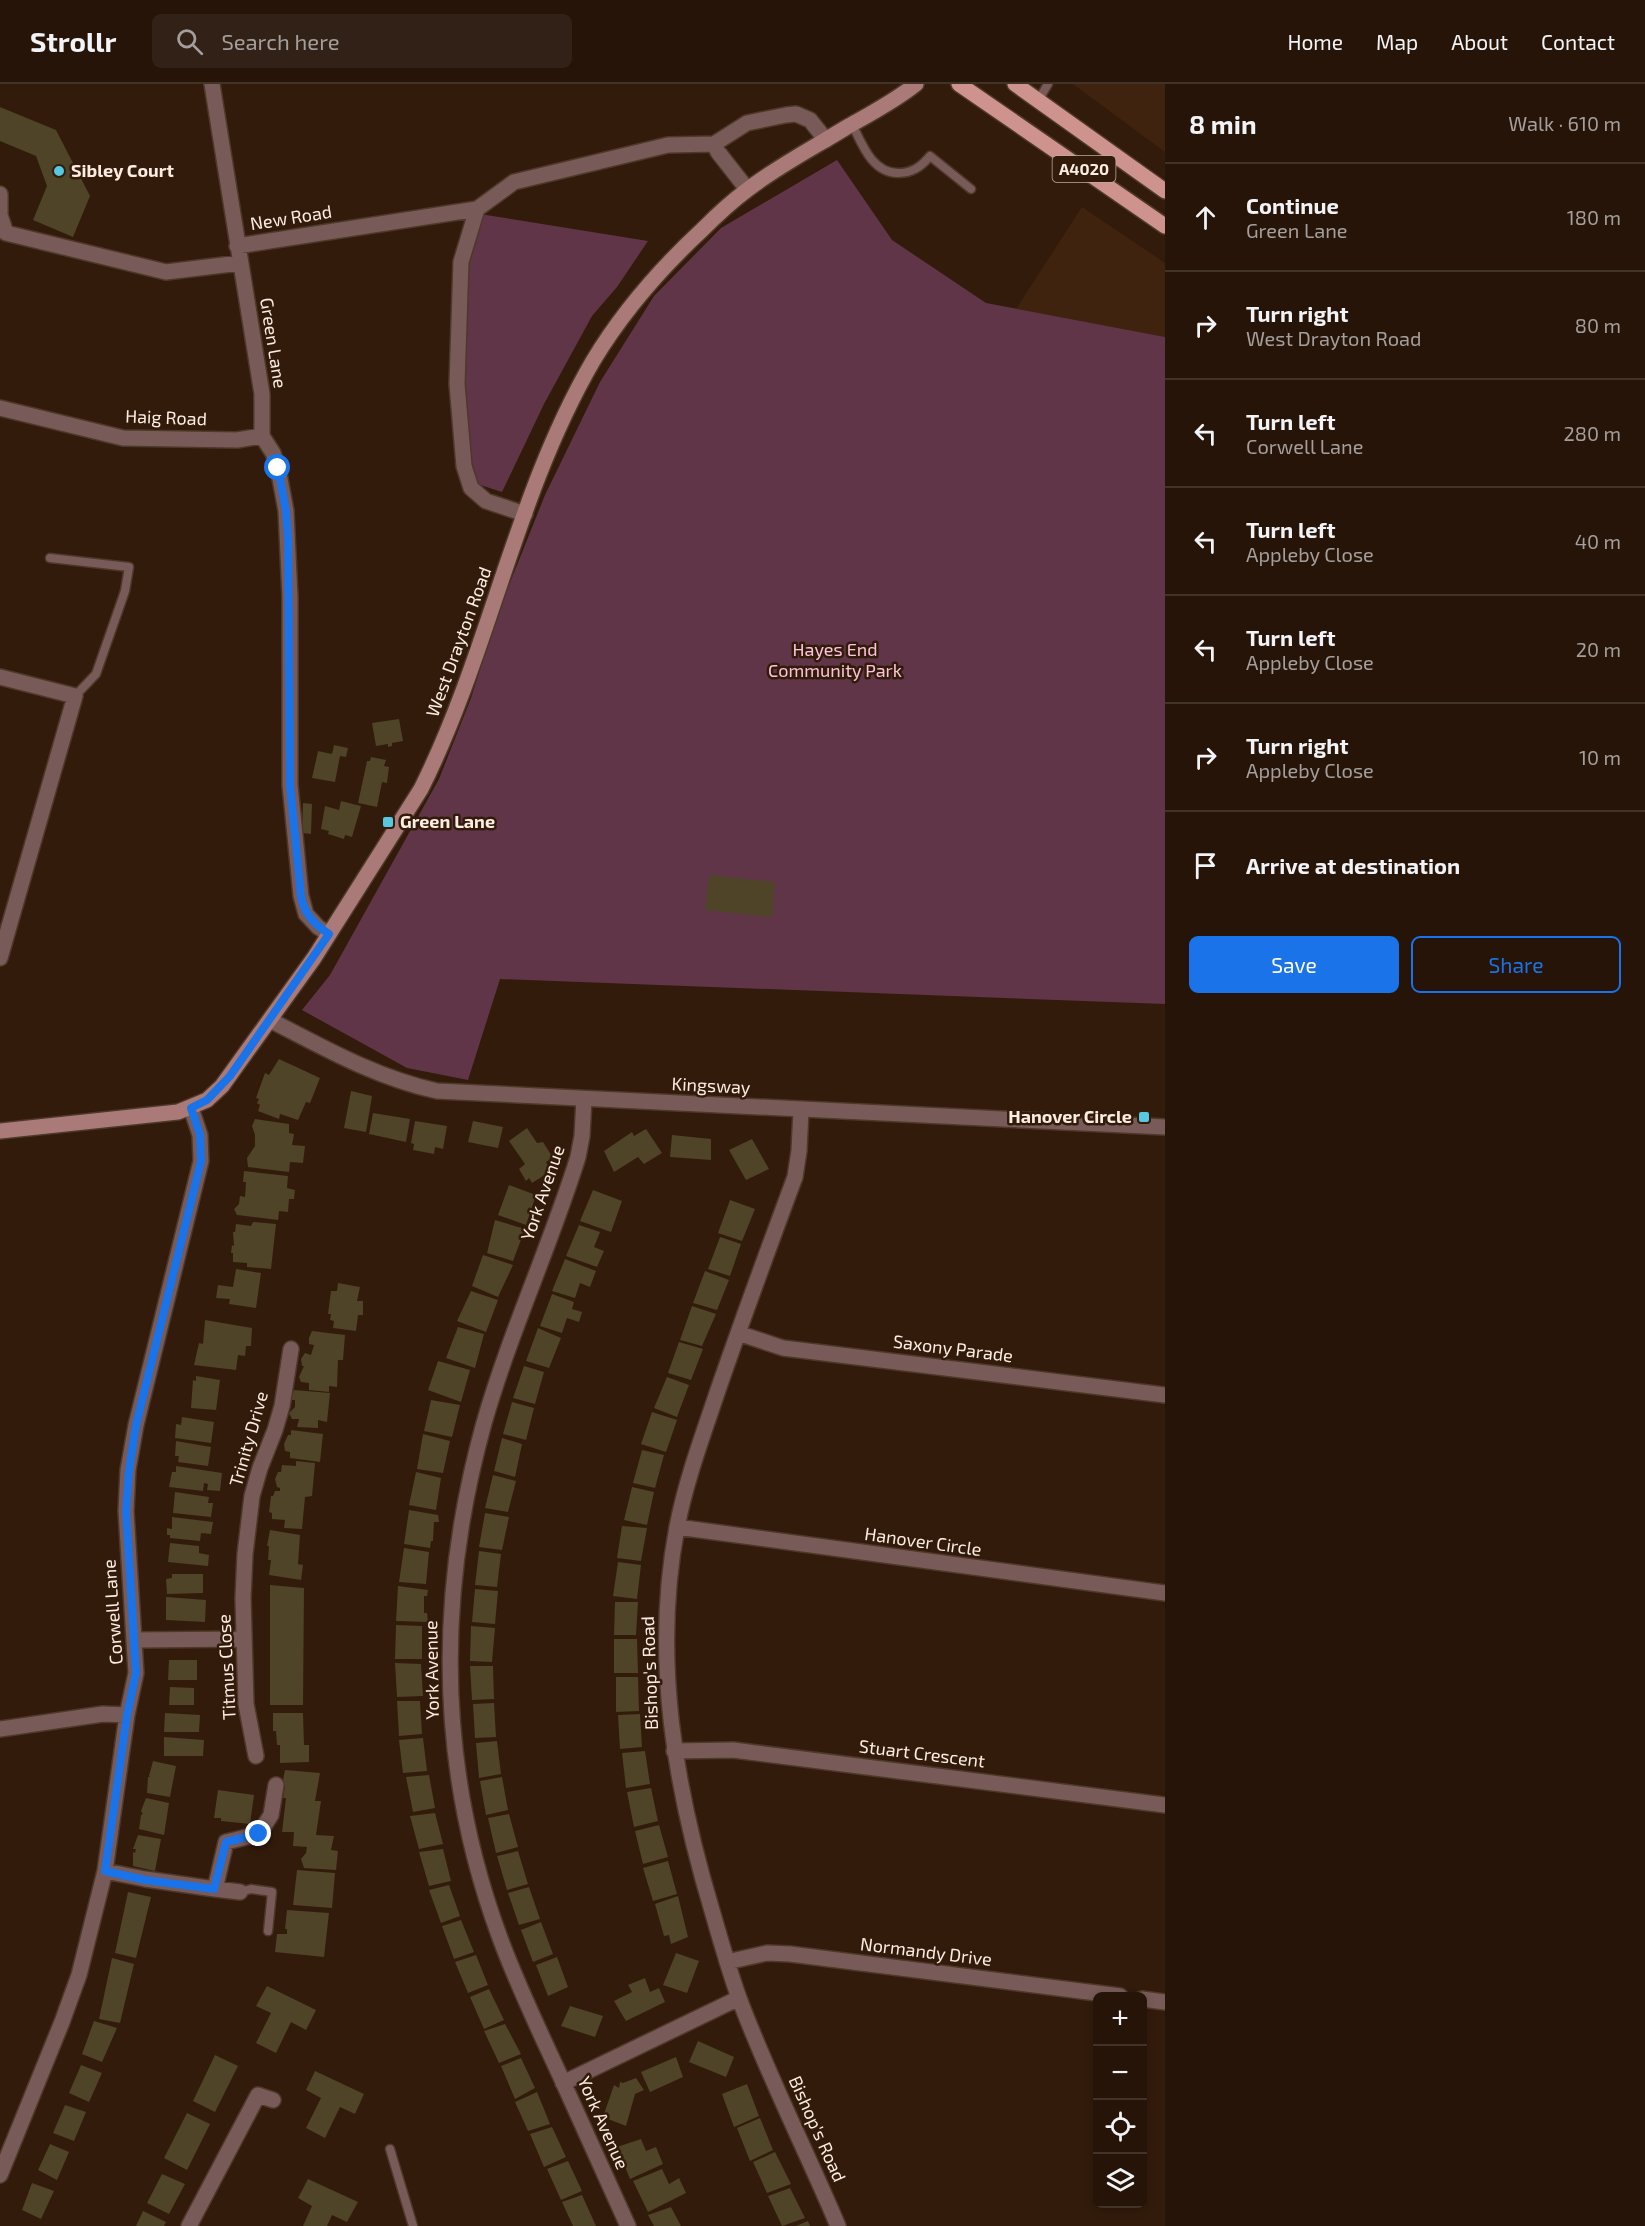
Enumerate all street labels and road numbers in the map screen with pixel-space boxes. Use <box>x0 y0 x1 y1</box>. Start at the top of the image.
road number: A4020 <box>1052 156 1116 182</box>
street label: New Road <box>248 200 333 234</box>
street label: Green Lane <box>256 296 292 390</box>
street label: Haig Road <box>125 405 207 429</box>
street label: West Drayton Road <box>421 564 495 720</box>
street label: Kingsway <box>671 1072 752 1098</box>
street label: York Avenue <box>515 1142 569 1243</box>
street label: Saxony Parade <box>892 1330 1014 1366</box>
street label: Trinity Drive <box>224 1389 272 1489</box>
street label: Hanover Circle <box>863 1522 983 1560</box>
street label: Corwell Lane <box>97 1559 127 1666</box>
street label: Titmus Close <box>212 1614 240 1720</box>
street label: Bishop's Road <box>636 1616 662 1730</box>
street label: York Avenue <box>419 1620 443 1720</box>
street label: Stuart Crescent <box>858 1734 987 1772</box>
street label: Normandy Drive <box>859 1932 993 1970</box>
street label: Bishop's Road <box>785 2072 851 2185</box>
street label: York Avenue <box>574 2073 634 2172</box>

